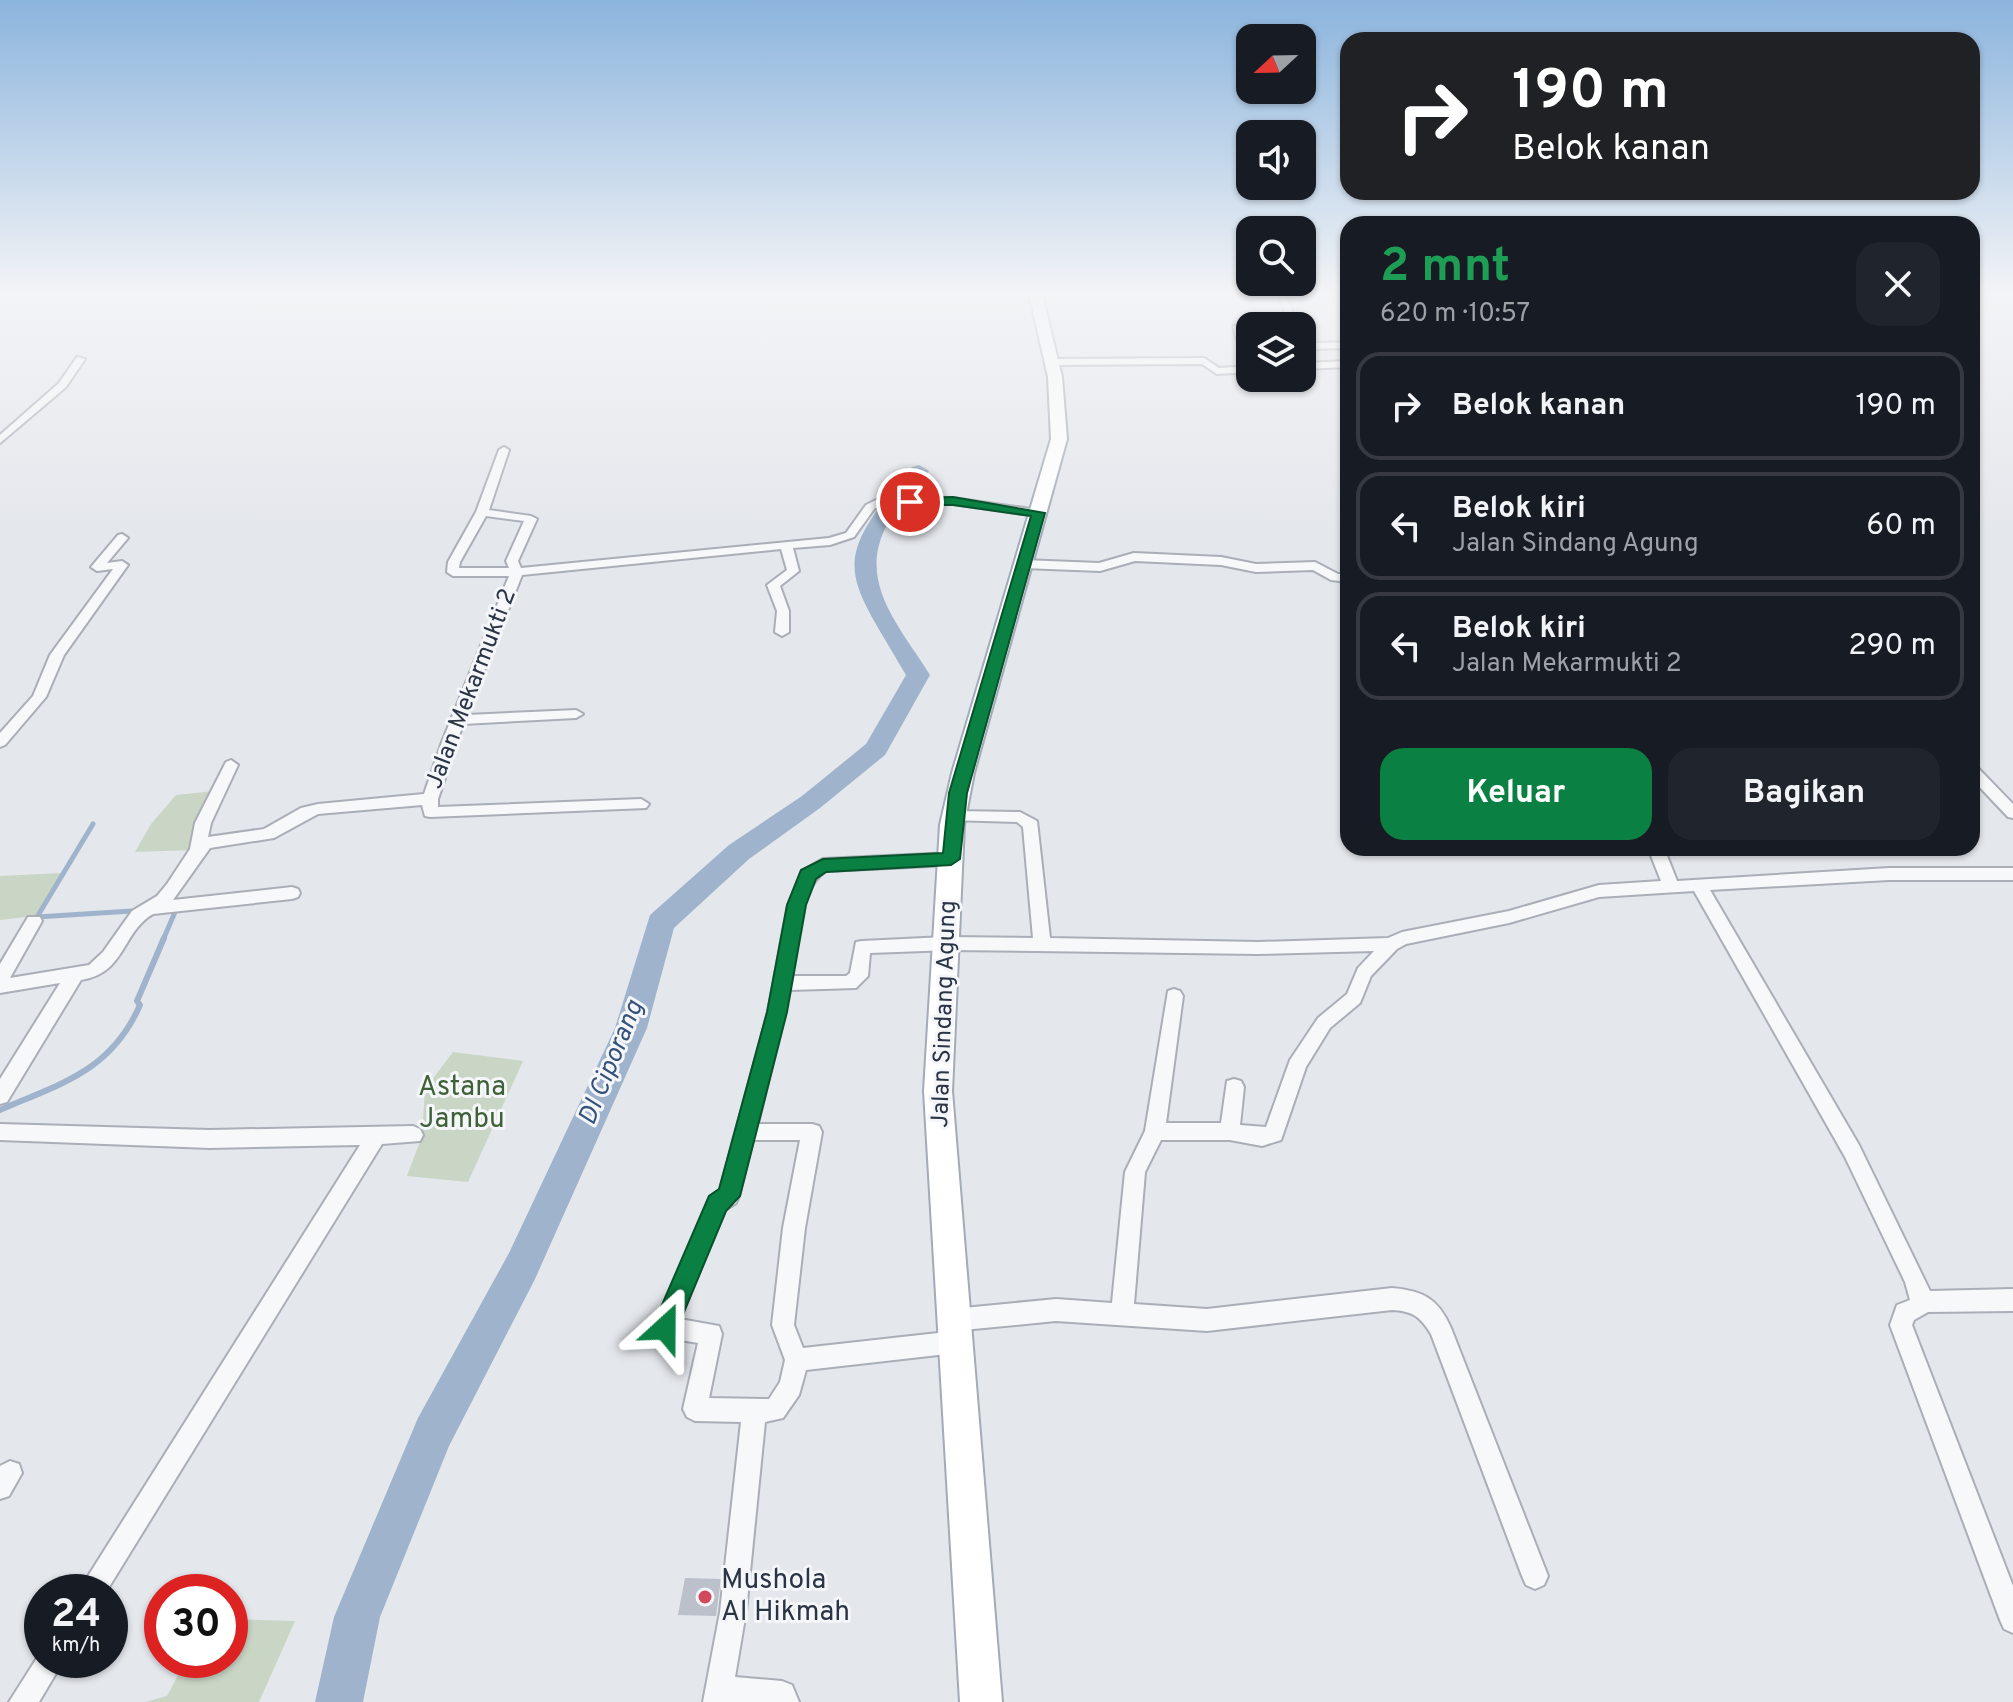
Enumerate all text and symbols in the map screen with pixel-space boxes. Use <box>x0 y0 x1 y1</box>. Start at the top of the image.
north arrow <box>1236 24 1316 104</box>
map controls <box>1236 24 1316 392</box>
text: 190 m <box>1512 58 1669 128</box>
icon: right <box>1380 64 1484 168</box>
button: sound <box>1236 120 1316 200</box>
text: Belok kanan <box>1512 127 1710 173</box>
button: search <box>1236 216 1316 296</box>
text: 2 mnt <box>1380 238 1510 298</box>
button: close <box>1856 242 1940 326</box>
text: 620 m · 10:57 <box>1380 298 1530 331</box>
button: layers <box>1236 312 1316 392</box>
icon: right <box>1384 384 1428 428</box>
text: Belok kanan <box>1452 388 1625 425</box>
text: 190 m <box>1855 388 1936 425</box>
pin <box>876 468 944 536</box>
icon: arrive <box>888 480 932 524</box>
text: Belok kiri <box>1452 491 1586 528</box>
icon: left <box>1384 504 1428 548</box>
text: 60 m <box>1866 508 1936 545</box>
text: Jalan Sindang Agung <box>1452 528 1699 561</box>
street label: Jalan Mekarmukti 2 <box>420 585 524 793</box>
text: Belok kiri <box>1452 611 1586 648</box>
icon: left <box>1384 624 1428 668</box>
text: 290 m <box>1848 628 1936 665</box>
text: Jalan Mekarmukti 2 <box>1452 648 1682 681</box>
button: Keluar <box>1380 748 1652 840</box>
button: Bagikan <box>1668 748 1940 840</box>
street label: Jalan Sindang Agung <box>926 900 964 1128</box>
water label: DI Ciporang <box>572 995 652 1130</box>
park label: Astana Jambu <box>418 1070 506 1138</box>
position arrow <box>623 1286 707 1370</box>
place label: Mushola Al Hikmah <box>721 1563 850 1631</box>
speed limit sign: 30 <box>144 1574 248 1678</box>
marker: Mushola Al Hikmah <box>696 1588 714 1606</box>
text: 24 <box>51 1591 101 1641</box>
text: km/h <box>52 1633 100 1659</box>

